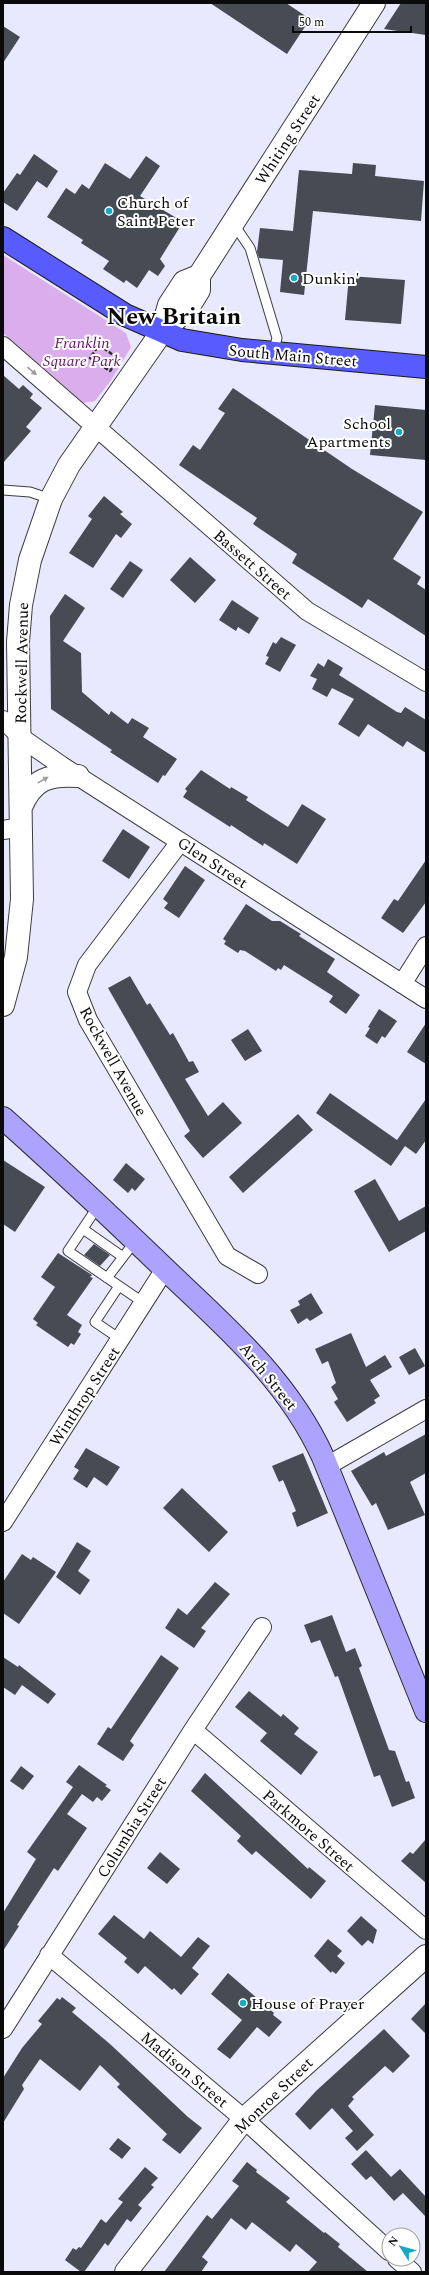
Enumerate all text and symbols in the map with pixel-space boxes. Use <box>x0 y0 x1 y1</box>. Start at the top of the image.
scale bar <box>293 8 411 34</box>
text: 50 m <box>299 13 324 32</box>
street label: Whiting Street <box>249 89 327 190</box>
place label: Church of Saint Peter <box>117 191 195 233</box>
marker: Church of Saint Peter <box>104 206 114 216</box>
place label: Dunkin' <box>302 267 360 291</box>
marker: Dunkin' <box>289 273 299 283</box>
district label: New Britain <box>107 299 241 335</box>
park label: Franklin Square Park <box>43 331 122 373</box>
street label: South Main Street <box>228 338 358 374</box>
one-way arrow <box>27 367 38 376</box>
place label: School Apartments <box>306 412 391 454</box>
marker: School Apartments <box>394 427 404 437</box>
street label: Bassett Street <box>208 524 297 606</box>
street label: Rockwell Avenue <box>9 602 35 724</box>
one-way arrow <box>37 777 49 784</box>
street label: Glen Street <box>172 831 253 895</box>
street label: Rockwell Avenue <box>73 1002 153 1121</box>
street label: Arch Street <box>233 1337 303 1416</box>
street label: Winthrop Street <box>43 1342 126 1451</box>
street label: Columbia Street <box>91 1772 173 1883</box>
street label: Parkmore Street <box>257 1784 360 1878</box>
place label: House of Prayer <box>251 1992 364 2016</box>
marker: House of Prayer <box>238 1998 248 2008</box>
street label: Madison Street <box>135 2026 234 2114</box>
street label: Monroe Street <box>229 2051 319 2140</box>
north arrow <box>381 2227 421 2267</box>
text: N <box>384 2233 403 2250</box>

